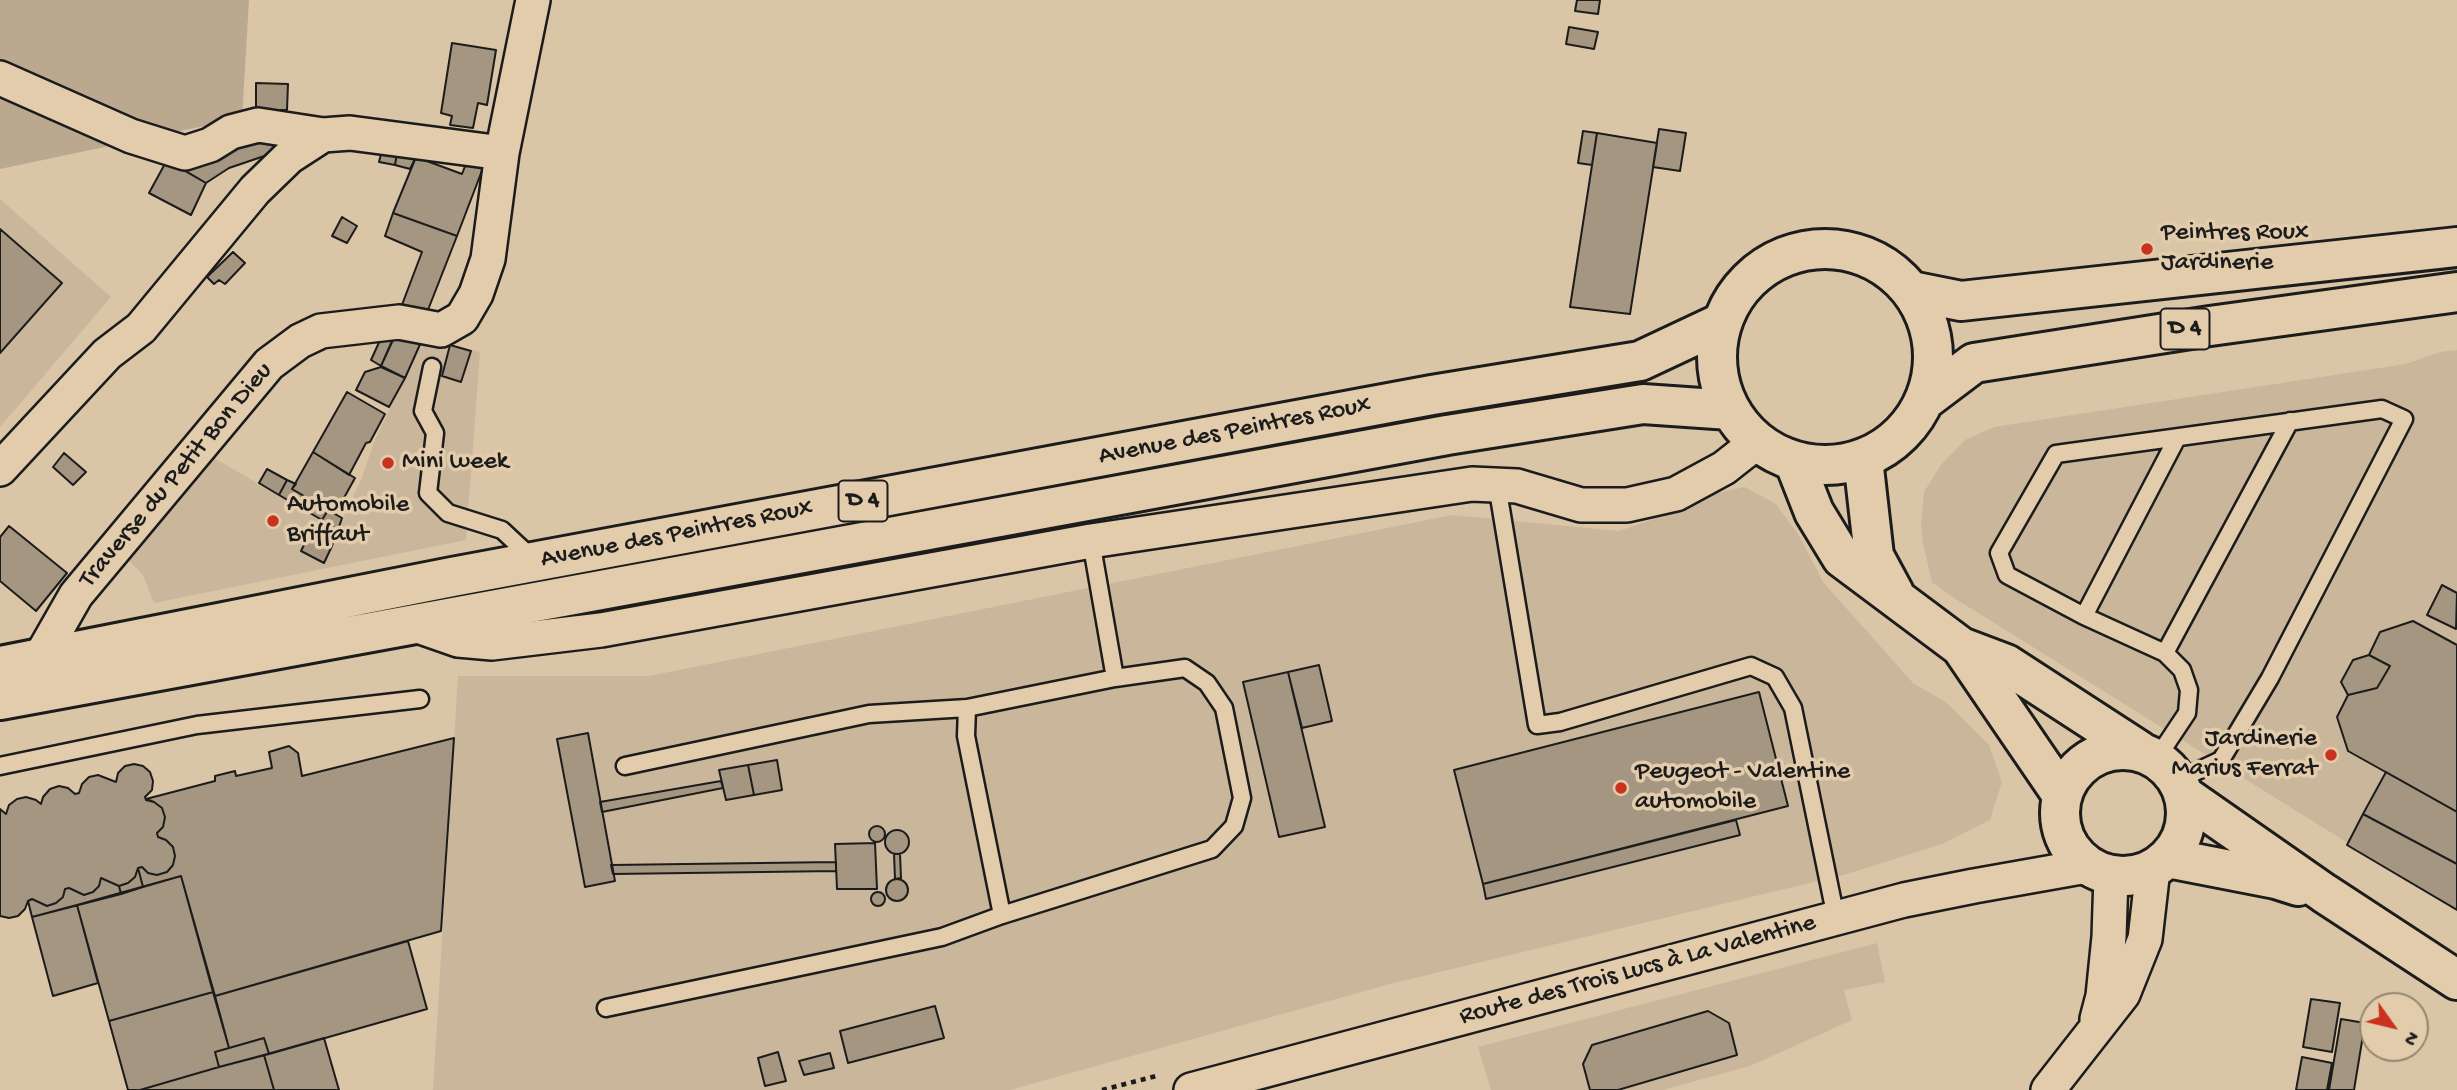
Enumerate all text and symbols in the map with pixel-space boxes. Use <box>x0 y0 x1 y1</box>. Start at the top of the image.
place label: Peintres Roux Jardinerie <box>2161 218 2309 280</box>
marker: Peintres Roux Jardinerie <box>2139 241 2155 257</box>
road number: D 4 <box>2160 308 2210 350</box>
street label: Traverse du Petit Bon Dieu <box>74 357 280 595</box>
street label: Avenue des Peintres Roux <box>1096 390 1374 474</box>
place label: Mini week <box>402 447 508 479</box>
marker: Mini week <box>380 455 396 471</box>
road number: D 4 <box>838 480 888 522</box>
place label: Automobile Briffaut <box>287 490 409 552</box>
street label: Avenue des Peintres Roux <box>538 493 816 577</box>
marker: Automobile Briffaut <box>265 513 281 529</box>
place label: Jardinerie Marius Ferrat <box>2172 724 2317 786</box>
marker: Jardinerie Marius Ferrat <box>2323 747 2339 763</box>
place label: Peugeot - Valentine automobile <box>1635 757 1850 818</box>
marker: Peugeot - Valentine automobile <box>1613 780 1629 796</box>
street label: Route des Trois Lucs à La Valentine <box>1457 908 1819 1034</box>
north arrow <box>2359 992 2429 1062</box>
text: N <box>2397 1026 2423 1049</box>

